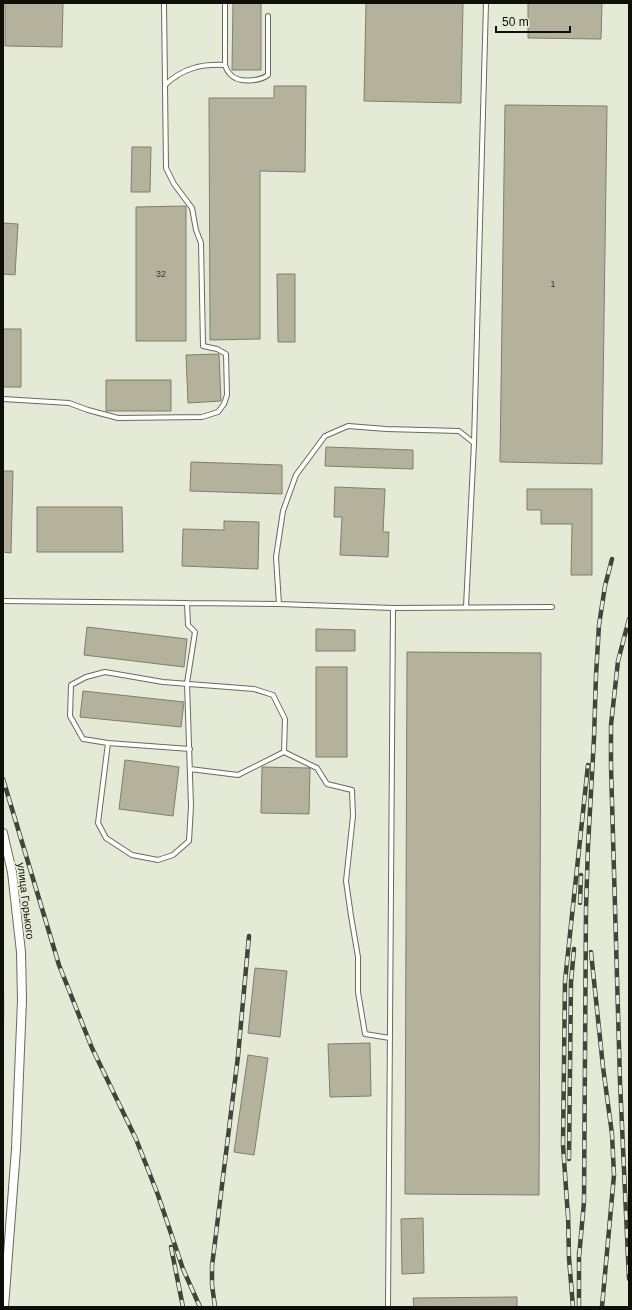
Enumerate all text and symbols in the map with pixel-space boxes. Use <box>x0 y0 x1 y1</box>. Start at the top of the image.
scale bar <box>496 8 570 34</box>
text: 50 m <box>502 15 529 29</box>
house number: 32 <box>156 269 166 279</box>
house number: 1 <box>550 279 556 289</box>
street label: улица Горького <box>15 862 37 940</box>

